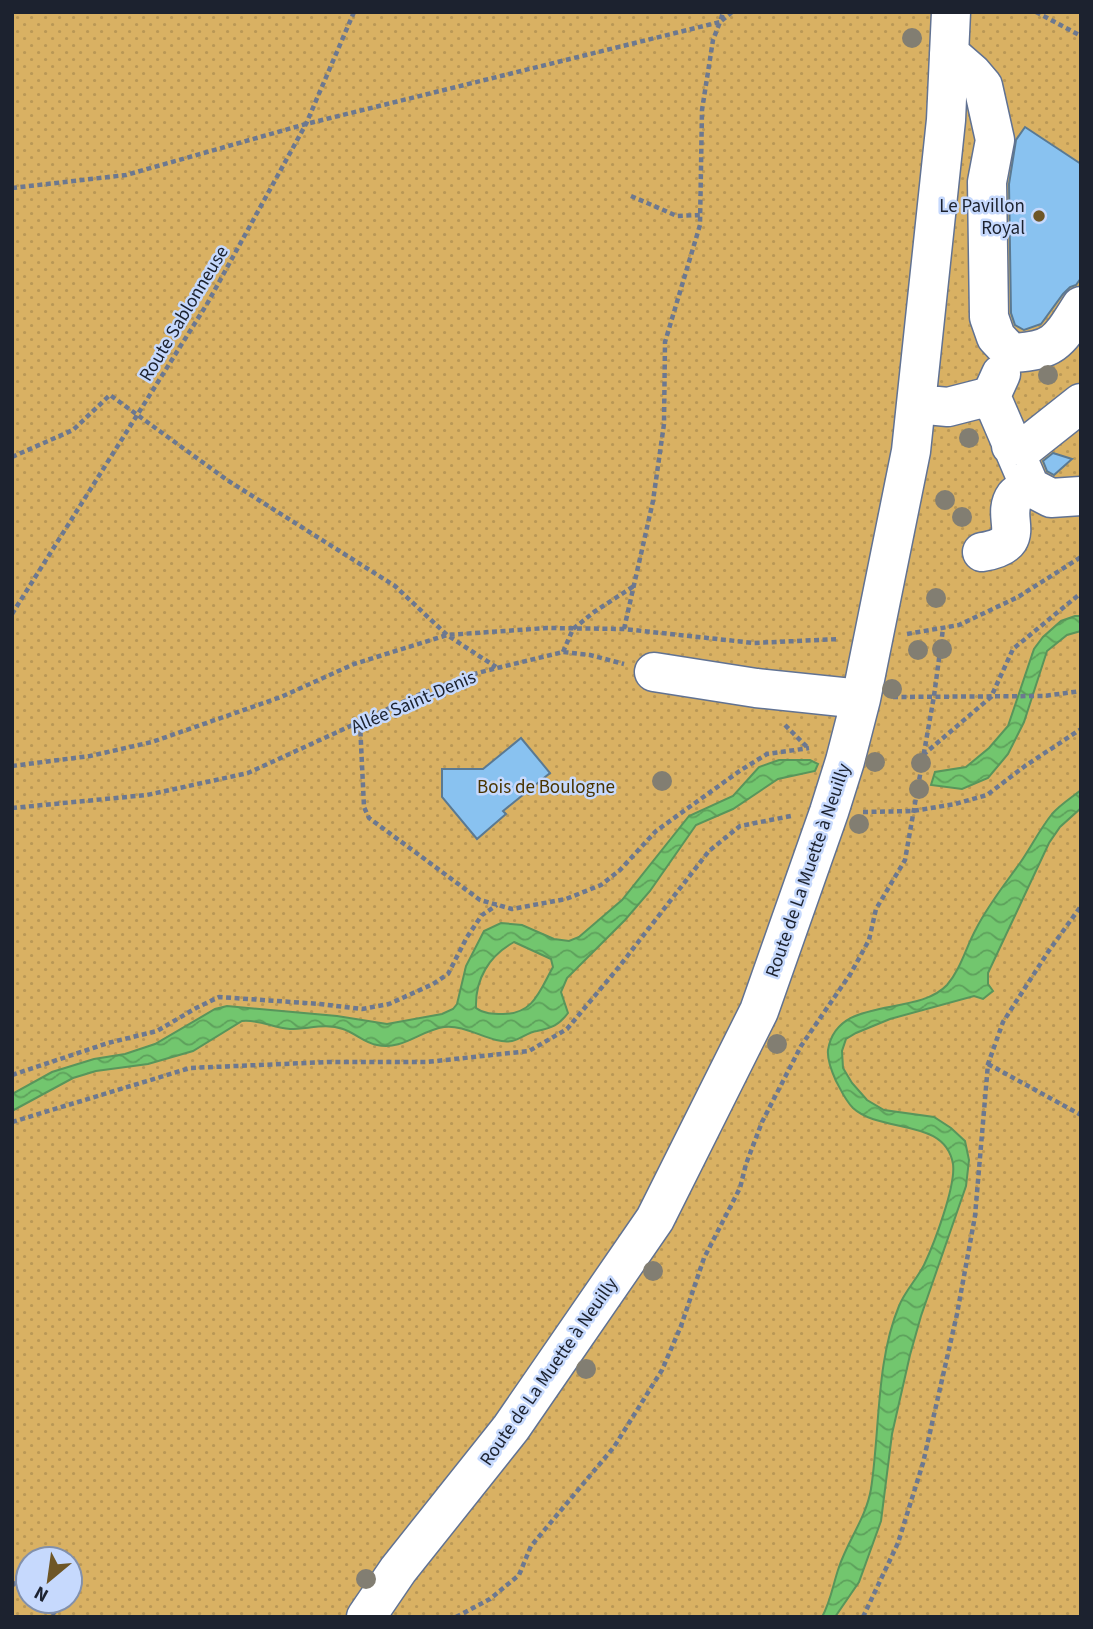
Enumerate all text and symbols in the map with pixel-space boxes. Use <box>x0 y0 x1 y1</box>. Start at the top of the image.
place label: Le Pavillon Royal <box>939 193 1025 242</box>
marker: Le Pavillon Royal <box>1031 208 1047 224</box>
street label: Route Sablonneuse <box>133 241 236 387</box>
street label: Allée Saint-Denis <box>347 664 480 741</box>
street label: Route de La Muette à Neuilly <box>759 760 858 981</box>
park label: Bois de Boulogne <box>477 774 615 801</box>
street label: Route de La Muette à Neuilly <box>474 1272 625 1472</box>
north arrow <box>14 1545 84 1615</box>
text: N <box>29 1579 54 1608</box>

